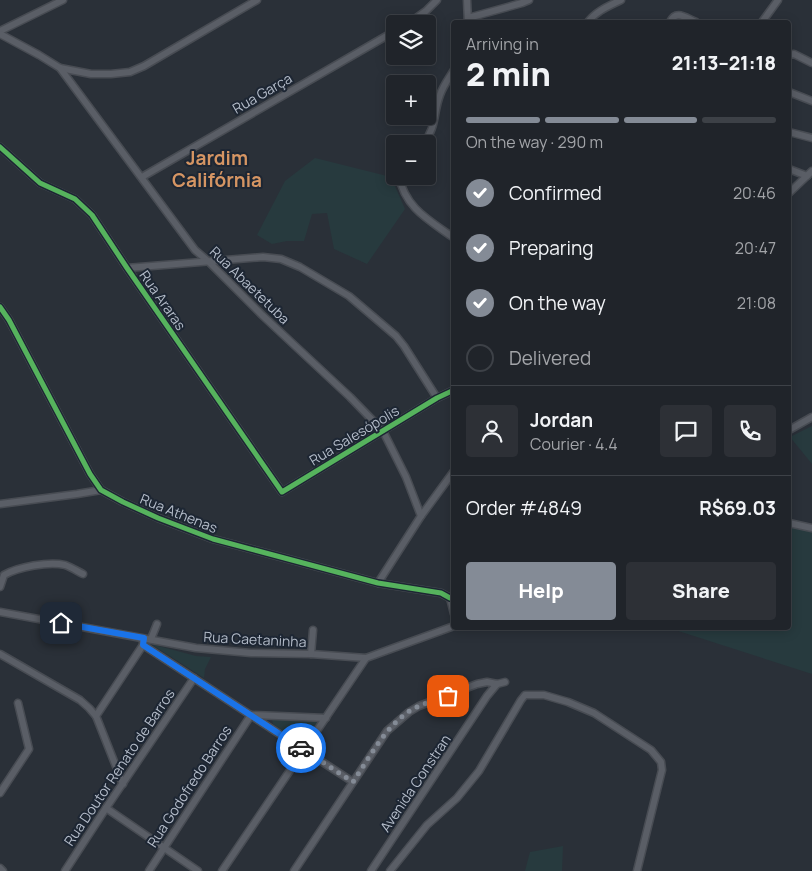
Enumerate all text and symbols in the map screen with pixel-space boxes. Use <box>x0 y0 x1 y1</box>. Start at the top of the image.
map controls <box>386 15 436 185</box>
button: layers <box>386 15 436 65</box>
text: Arriving in <box>466 33 539 55</box>
text: 21:13–21:18 <box>672 50 776 76</box>
text: 2 min <box>466 52 551 96</box>
street label: Rua Garça <box>229 68 295 118</box>
button: + <box>386 75 436 125</box>
text: On the way · 290 m <box>466 131 603 153</box>
button: − <box>386 135 436 185</box>
district label: Jardim Califórnia <box>172 145 262 193</box>
icon: check <box>466 179 494 207</box>
text: Confirmed <box>509 180 602 206</box>
text: 20:46 <box>733 182 776 204</box>
icon: check <box>466 234 494 262</box>
text: Preparing <box>509 235 594 261</box>
text: 20:47 <box>735 237 776 259</box>
street label: Rua Abaetetuba <box>206 242 294 328</box>
street label: Rua Araras <box>135 266 191 334</box>
icon: check <box>466 289 494 317</box>
text: On the way <box>509 290 606 316</box>
text: 21:08 <box>737 292 776 314</box>
text: Delivered <box>509 345 591 371</box>
street label: Rua Salesópolis <box>306 401 402 469</box>
button: person <box>466 405 518 457</box>
button: chat <box>660 405 712 457</box>
button: phone <box>724 405 776 457</box>
text: Jordan <box>530 407 593 433</box>
text: Courier · 4.4 <box>530 433 618 455</box>
street label: Rua Athenas <box>138 489 220 537</box>
text: Order #4849 <box>466 495 582 521</box>
text: R$69.03 <box>699 495 776 521</box>
button: Help <box>466 562 616 620</box>
button: Share <box>626 562 776 620</box>
pin <box>40 602 82 644</box>
icon: home <box>47 609 75 637</box>
street label: Rua Caetaninha <box>203 627 307 651</box>
pin <box>427 675 469 717</box>
icon: bag <box>434 682 462 710</box>
street label: Rua Doutor Renato de Barros <box>59 685 179 849</box>
street label: Rua Godofredo Barros <box>142 721 236 851</box>
courier <box>276 723 326 773</box>
street label: Avenida Constran <box>375 730 455 836</box>
icon: car <box>287 734 315 762</box>

